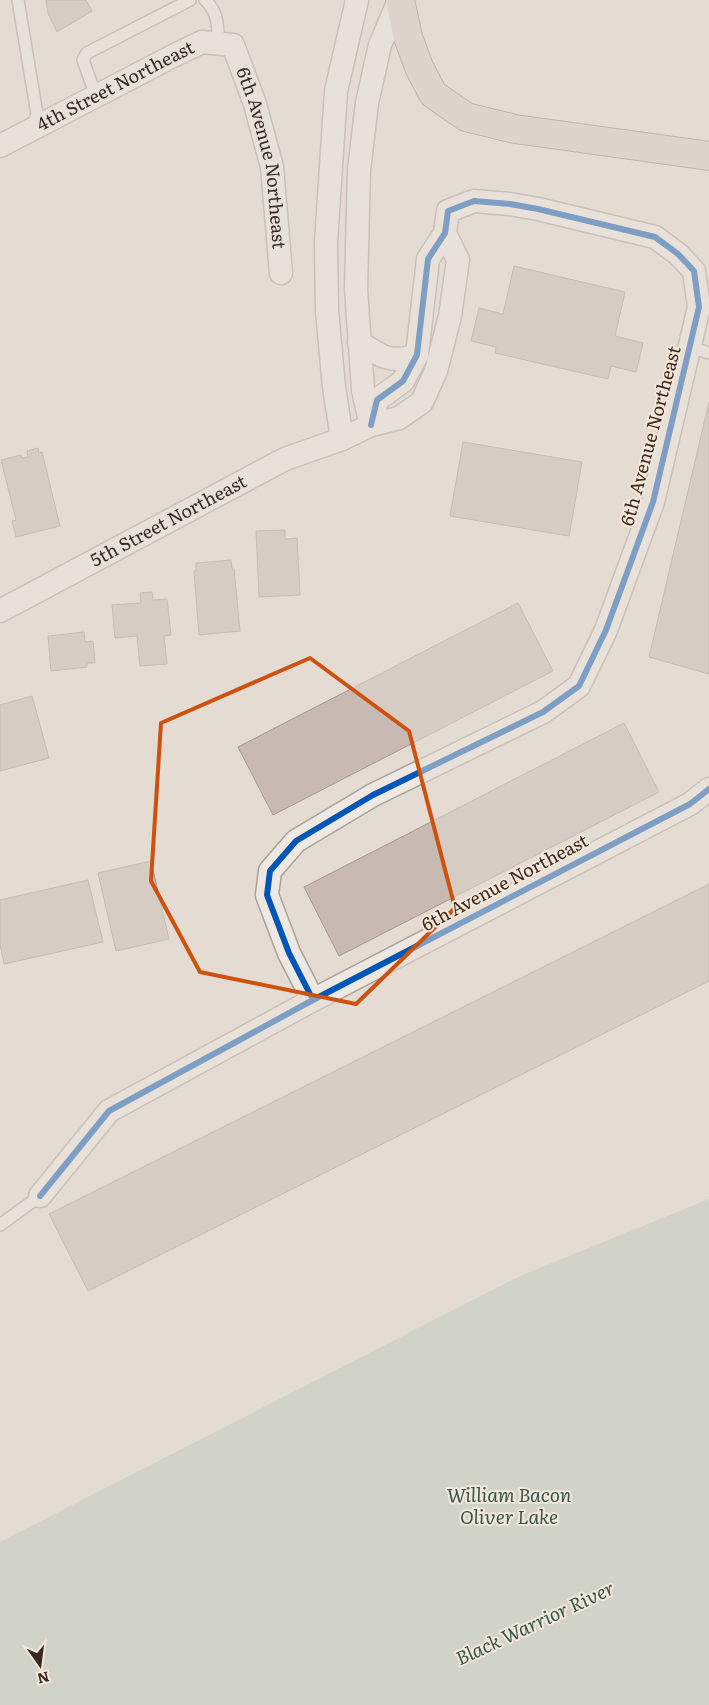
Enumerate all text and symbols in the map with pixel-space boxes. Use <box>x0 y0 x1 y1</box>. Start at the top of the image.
street label: 4th Street Northeast <box>31 33 199 137</box>
street label: 6th Avenue Northeast <box>230 63 294 251</box>
street label: 6th Avenue Northeast <box>613 342 687 529</box>
street label: 5th Street Northeast <box>85 467 251 573</box>
street label: 6th Avenue Northeast <box>416 826 593 937</box>
water label: William Bacon Oliver Lake <box>447 1480 572 1530</box>
water label: Black Warrior River <box>451 1573 619 1671</box>
north arrow <box>15 1640 65 1690</box>
text: N <box>35 1667 52 1690</box>

